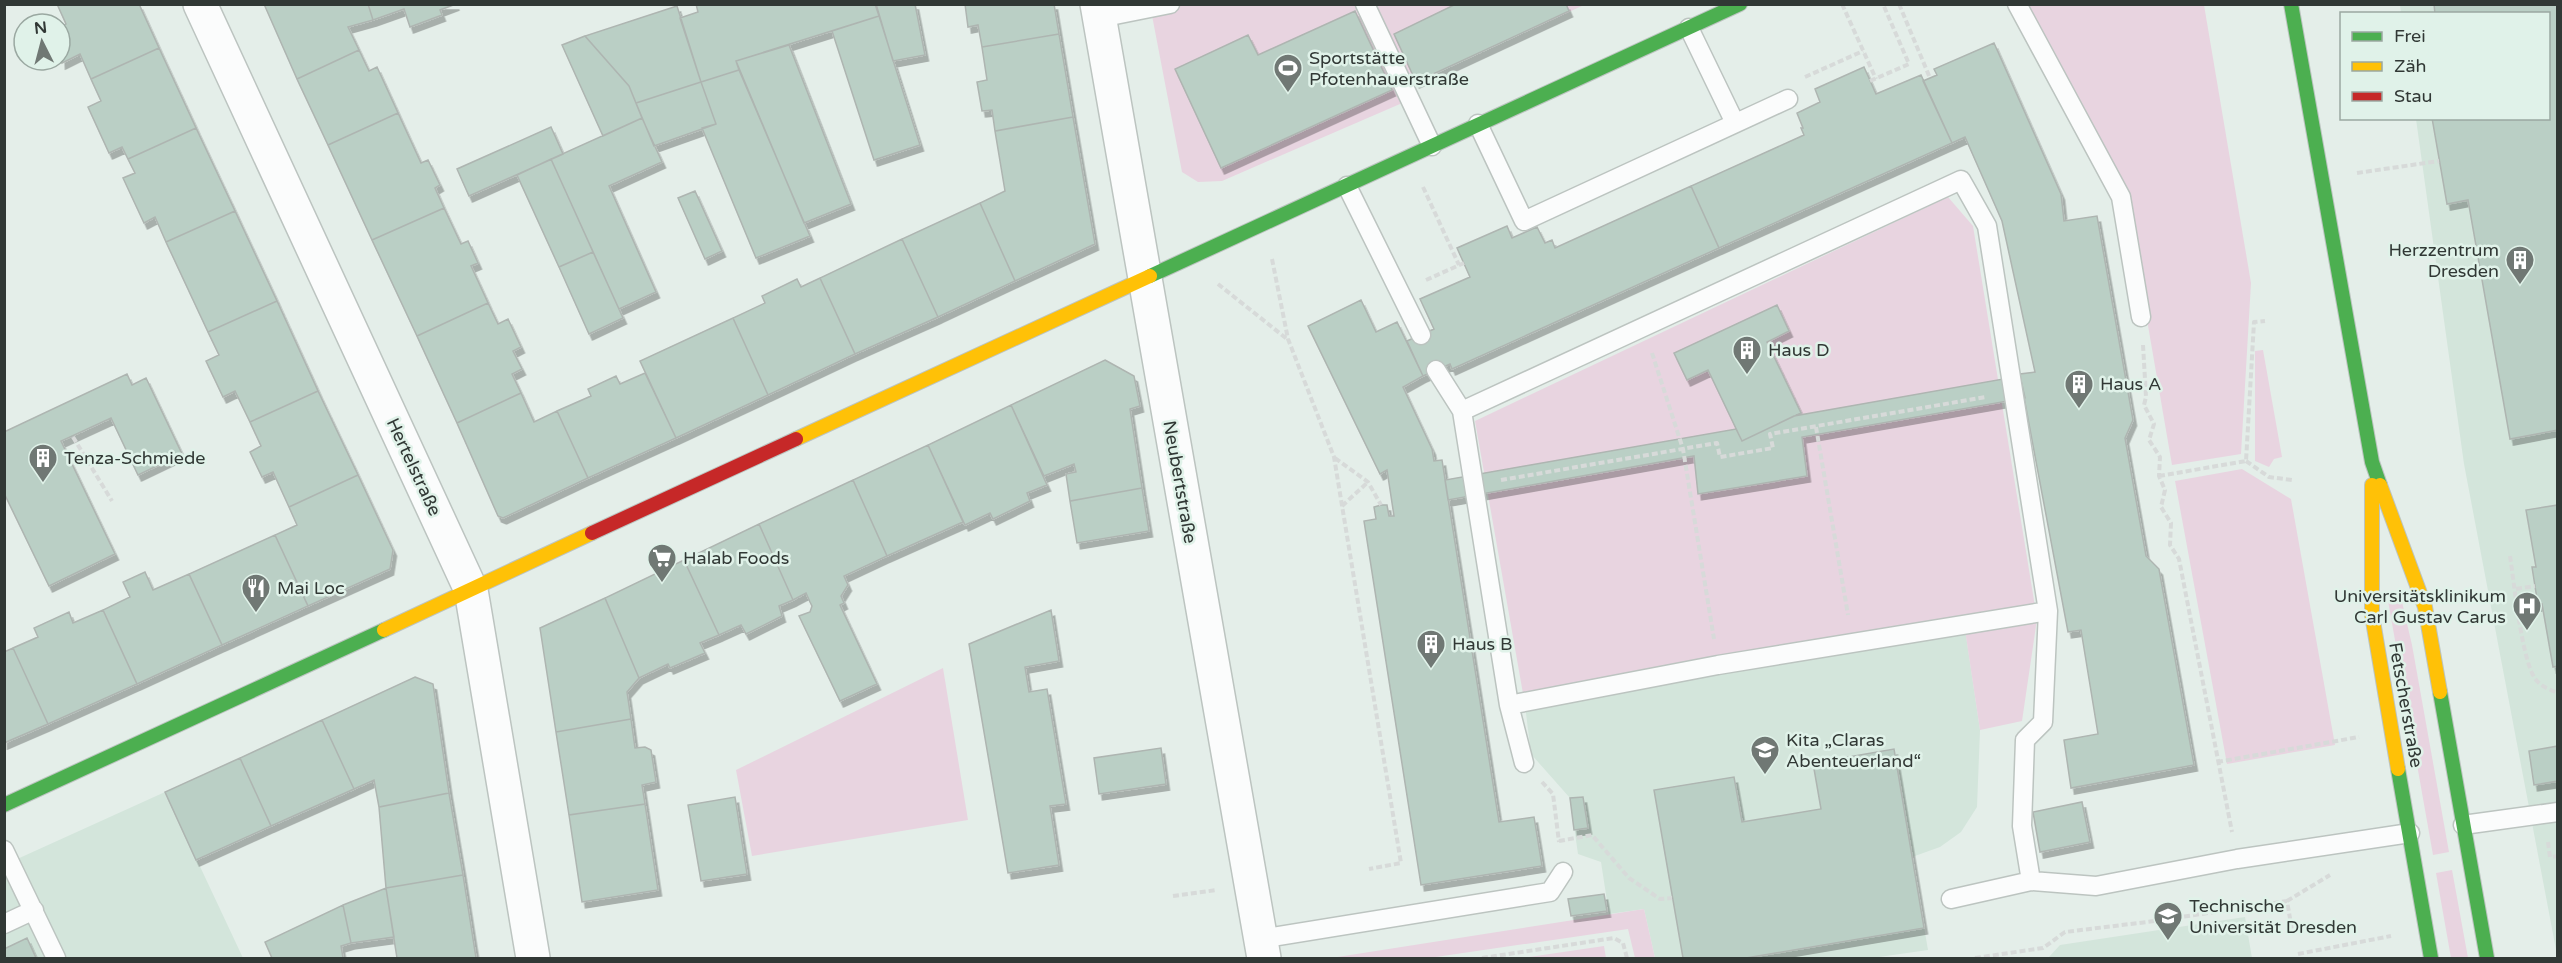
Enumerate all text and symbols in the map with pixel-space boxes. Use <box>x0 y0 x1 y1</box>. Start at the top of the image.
north arrow <box>12 12 72 72</box>
legend <box>2340 12 2550 120</box>
text: N <box>33 17 48 39</box>
text: Frei <box>2394 25 2426 47</box>
place label: Sportstätte Pfotenhauerstraße <box>1309 47 1469 90</box>
sports icon: Sportstätte Pfotenhauerstraße <box>1272 52 1304 94</box>
text: Zäh <box>2394 55 2427 77</box>
text: Stau <box>2394 85 2433 107</box>
place label: Herzzentrum Dresden <box>2388 239 2499 282</box>
building icon: Herzzentrum Dresden <box>2504 244 2536 286</box>
building icon: Haus D <box>1731 334 1763 376</box>
place label: Haus D <box>1768 339 1829 361</box>
building icon: Haus A <box>2063 368 2095 410</box>
place label: Haus A <box>2100 373 2161 395</box>
street label: Hertelstraße <box>382 415 446 519</box>
street label: Neubertstraße <box>1158 419 1202 545</box>
building icon: Tenza-Schmiede <box>27 442 59 484</box>
place label: Tenza-Schmiede <box>64 447 205 469</box>
supermarket icon: Halab Foods <box>646 542 678 584</box>
place label: Halab Foods <box>683 547 789 569</box>
restaurant icon: Mai Loc <box>240 572 272 614</box>
place label: Mai Loc <box>277 577 345 599</box>
place label: Universitätsklinikum Carl Gustav Carus <box>2334 585 2506 628</box>
hospital icon: Universitätsklinikum Carl Gustav Carus <box>2511 590 2543 632</box>
building icon: Haus B <box>1415 628 1447 670</box>
place label: Haus B <box>1452 633 1512 655</box>
street label: Fetscherstraße <box>2384 640 2428 770</box>
place label: Kita „Claras Abenteuerland“ <box>1786 729 1921 772</box>
school or university icon: Kita „Claras Abenteuerland“ <box>1749 734 1781 776</box>
place label: Technische Universität Dresden <box>2189 895 2357 938</box>
school or university icon: Technische Universität Dresden <box>2152 900 2184 942</box>

